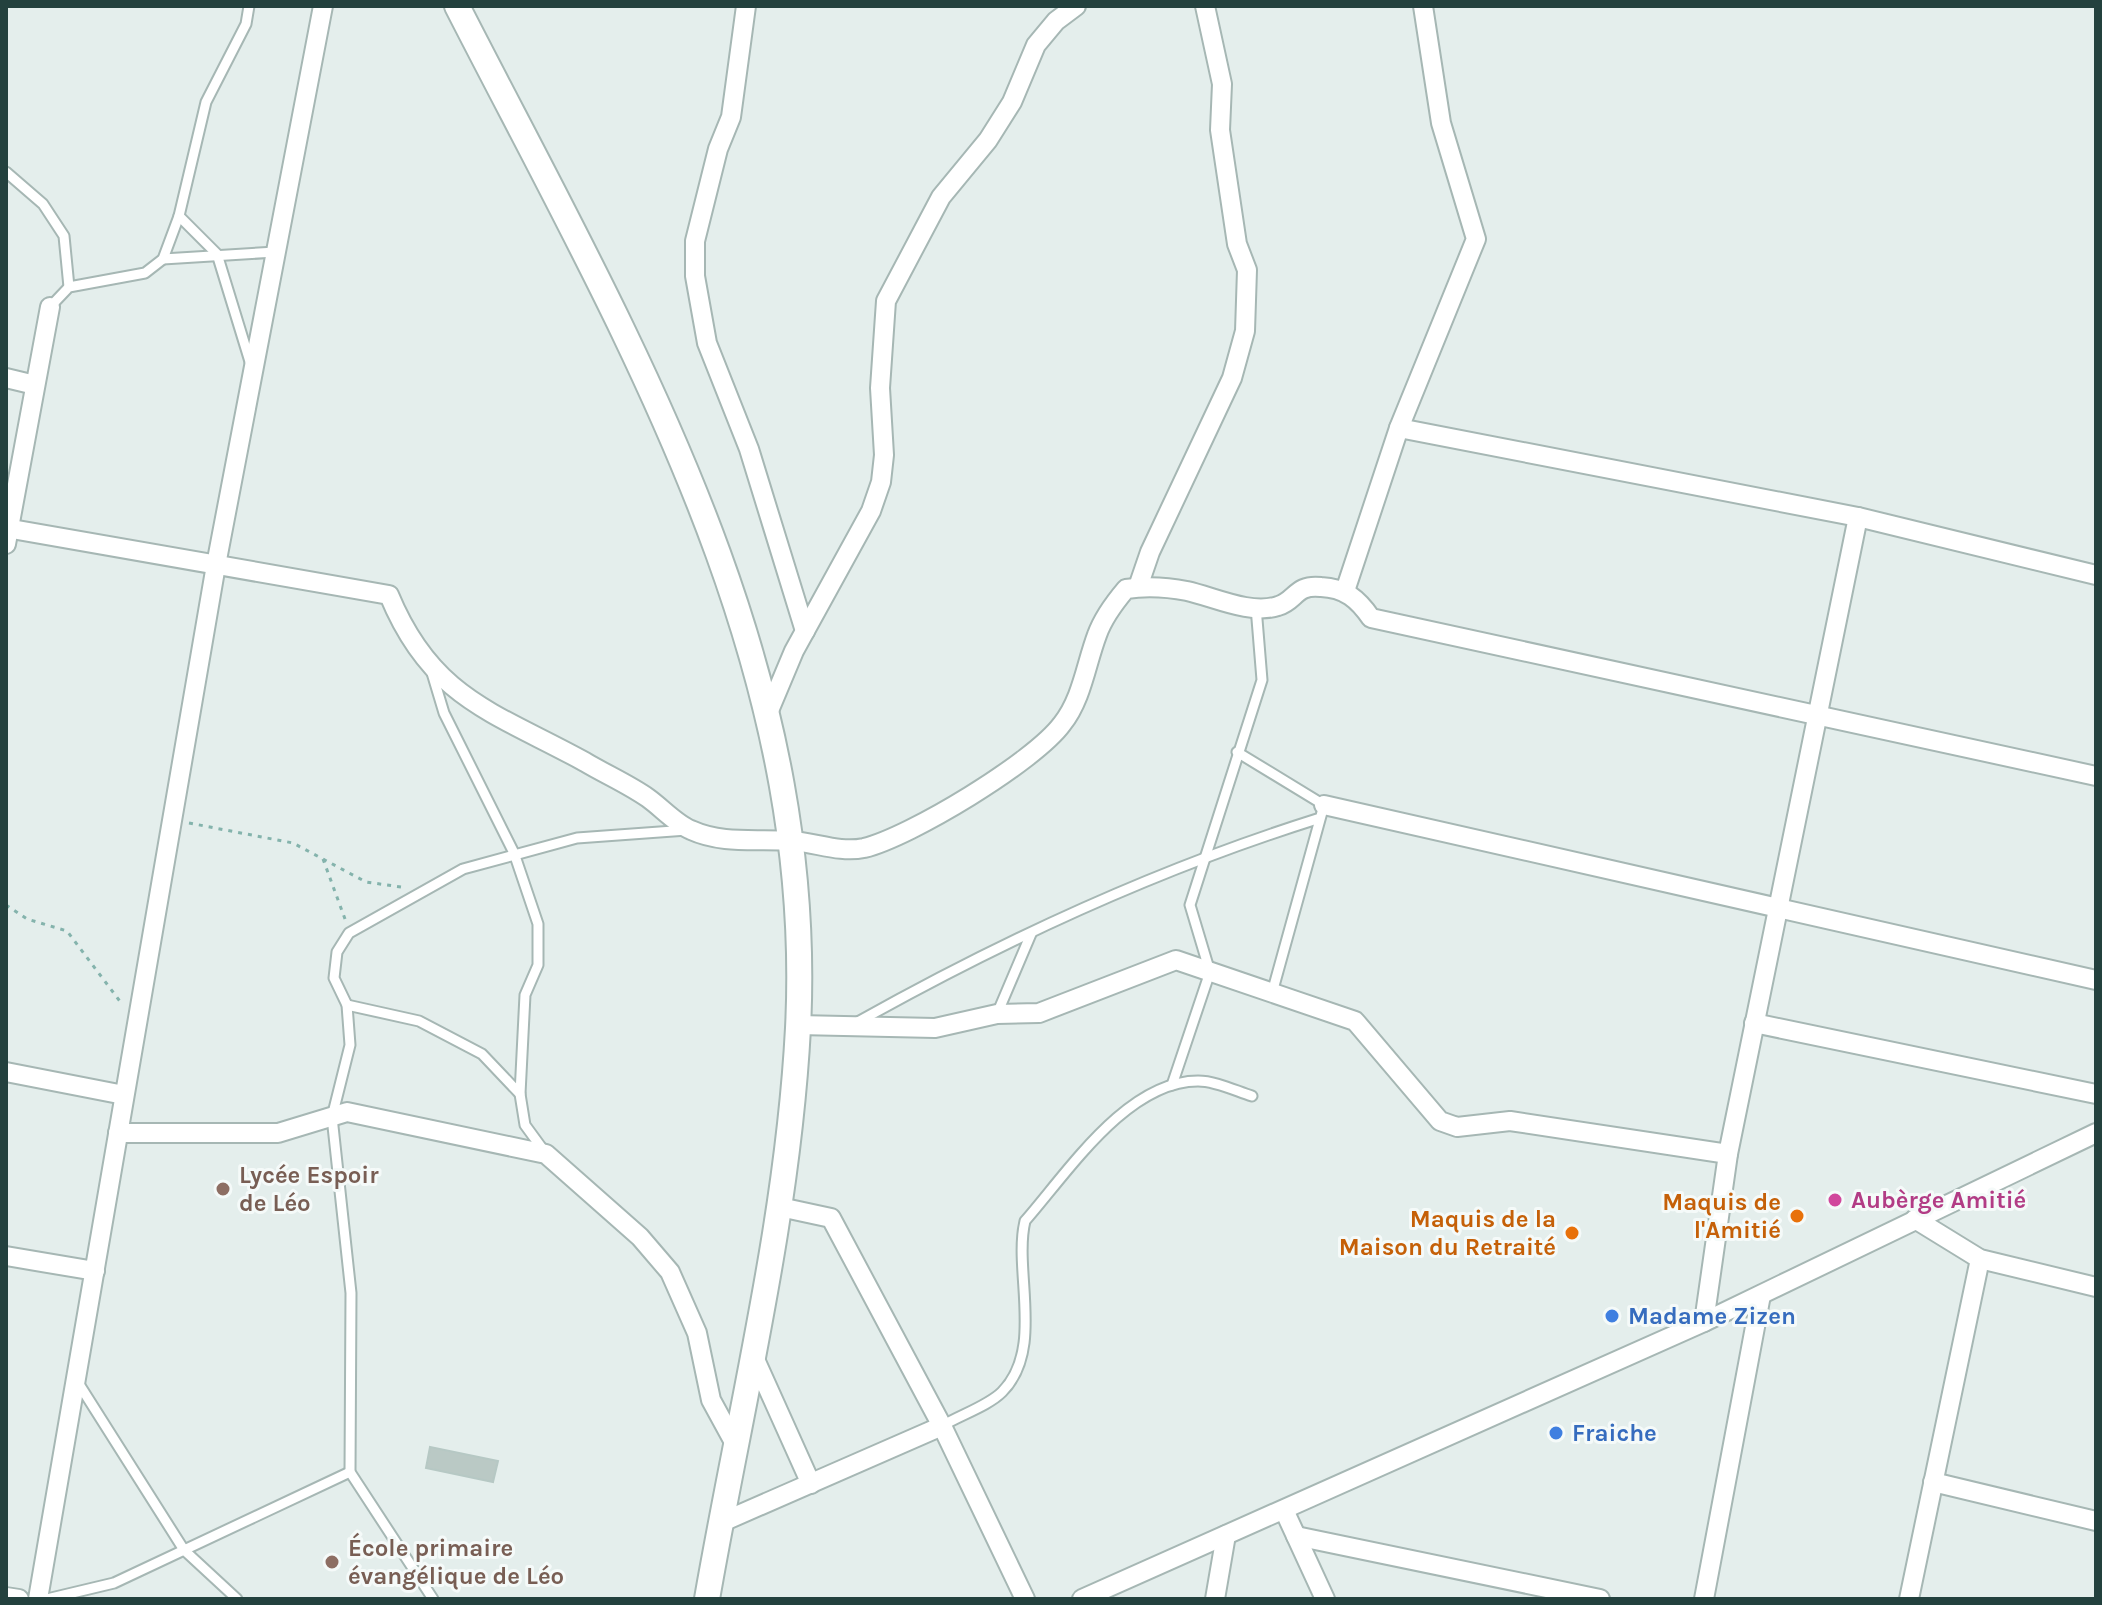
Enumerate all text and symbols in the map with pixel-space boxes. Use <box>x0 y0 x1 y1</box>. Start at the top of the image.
place label: Lycée Espoir de Léo <box>239 1161 379 1217</box>
marker: Lycée Espoir de Léo <box>214 1180 232 1198</box>
place label: Aubèrge Amitié <box>1851 1186 2026 1214</box>
place label: Maquis de l'Amitié <box>1662 1188 1781 1244</box>
marker: Aubèrge Amitié <box>1826 1191 1844 1209</box>
place label: Maquis de la Maison du Retraité <box>1339 1205 1556 1261</box>
marker: Maquis de l'Amitié <box>1788 1207 1806 1225</box>
marker: Maquis de la Maison du Retraité <box>1563 1224 1581 1242</box>
place label: Madame Zizen <box>1628 1302 1796 1330</box>
marker: Madame Zizen <box>1603 1307 1621 1325</box>
place label: Fraiche <box>1572 1419 1657 1447</box>
marker: Fraiche <box>1547 1424 1565 1442</box>
place label: École primaire évangélique de Léo <box>348 1532 564 1590</box>
marker: École primaire évangélique de Léo <box>323 1553 341 1571</box>

